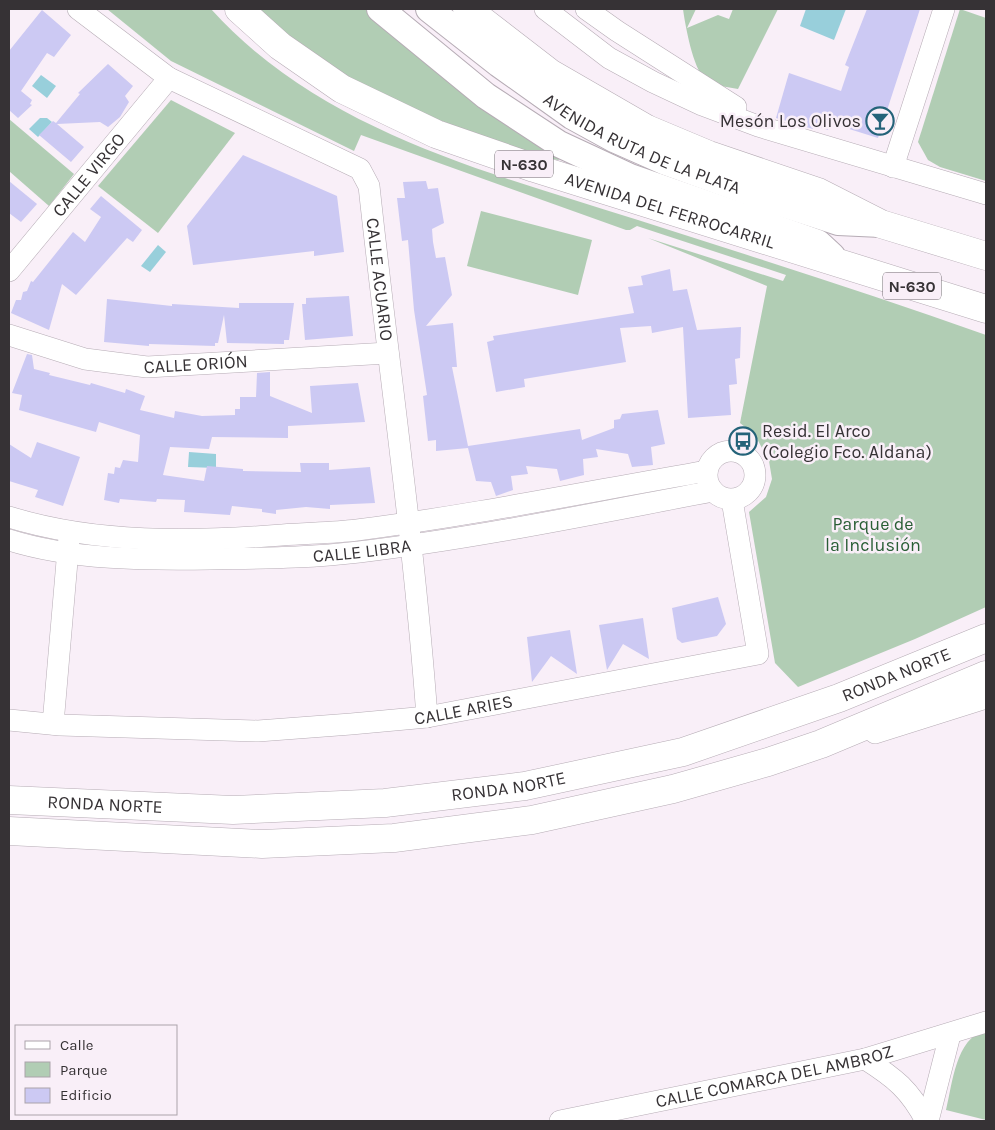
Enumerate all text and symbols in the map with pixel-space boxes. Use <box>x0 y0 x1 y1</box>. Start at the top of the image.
street label: AVENIDA RUTA DE LA PLATA <box>539 88 744 199</box>
bar icon: Mesón Los Olivos <box>865 106 895 136</box>
place label: Mesón Los Olivos <box>720 110 861 132</box>
street label: CALLE VIRGO <box>48 128 130 221</box>
road number: N-630 <box>495 150 553 178</box>
street label: AVENIDA DEL FERROCARRIL <box>562 167 778 254</box>
street label: CALLE ACUARIO <box>362 217 398 342</box>
road number: N-630 <box>883 272 941 300</box>
street label: CALLE ORIÓN <box>143 350 248 378</box>
place label: Resid. El Arco (Colegio Fco. Aldana) <box>762 420 932 463</box>
bus stop icon: Resid. El Arco (Colegio Fco. Aldana) <box>728 426 758 456</box>
park label: Parque de la Inclusión <box>825 513 921 556</box>
street label: CALLE LIBRA <box>312 534 412 567</box>
street label: RONDA NORTE <box>839 643 954 707</box>
street label: CALLE ARIES <box>413 690 515 729</box>
street label: RONDA NORTE <box>450 767 568 806</box>
street label: RONDA NORTE <box>47 791 163 818</box>
legend <box>15 1025 178 1115</box>
text: Calle <box>60 1036 94 1054</box>
street label: CALLE COMARCA DEL AMBROZ <box>654 1040 896 1112</box>
text: Parque <box>60 1061 108 1079</box>
text: Edificio <box>60 1086 112 1104</box>

